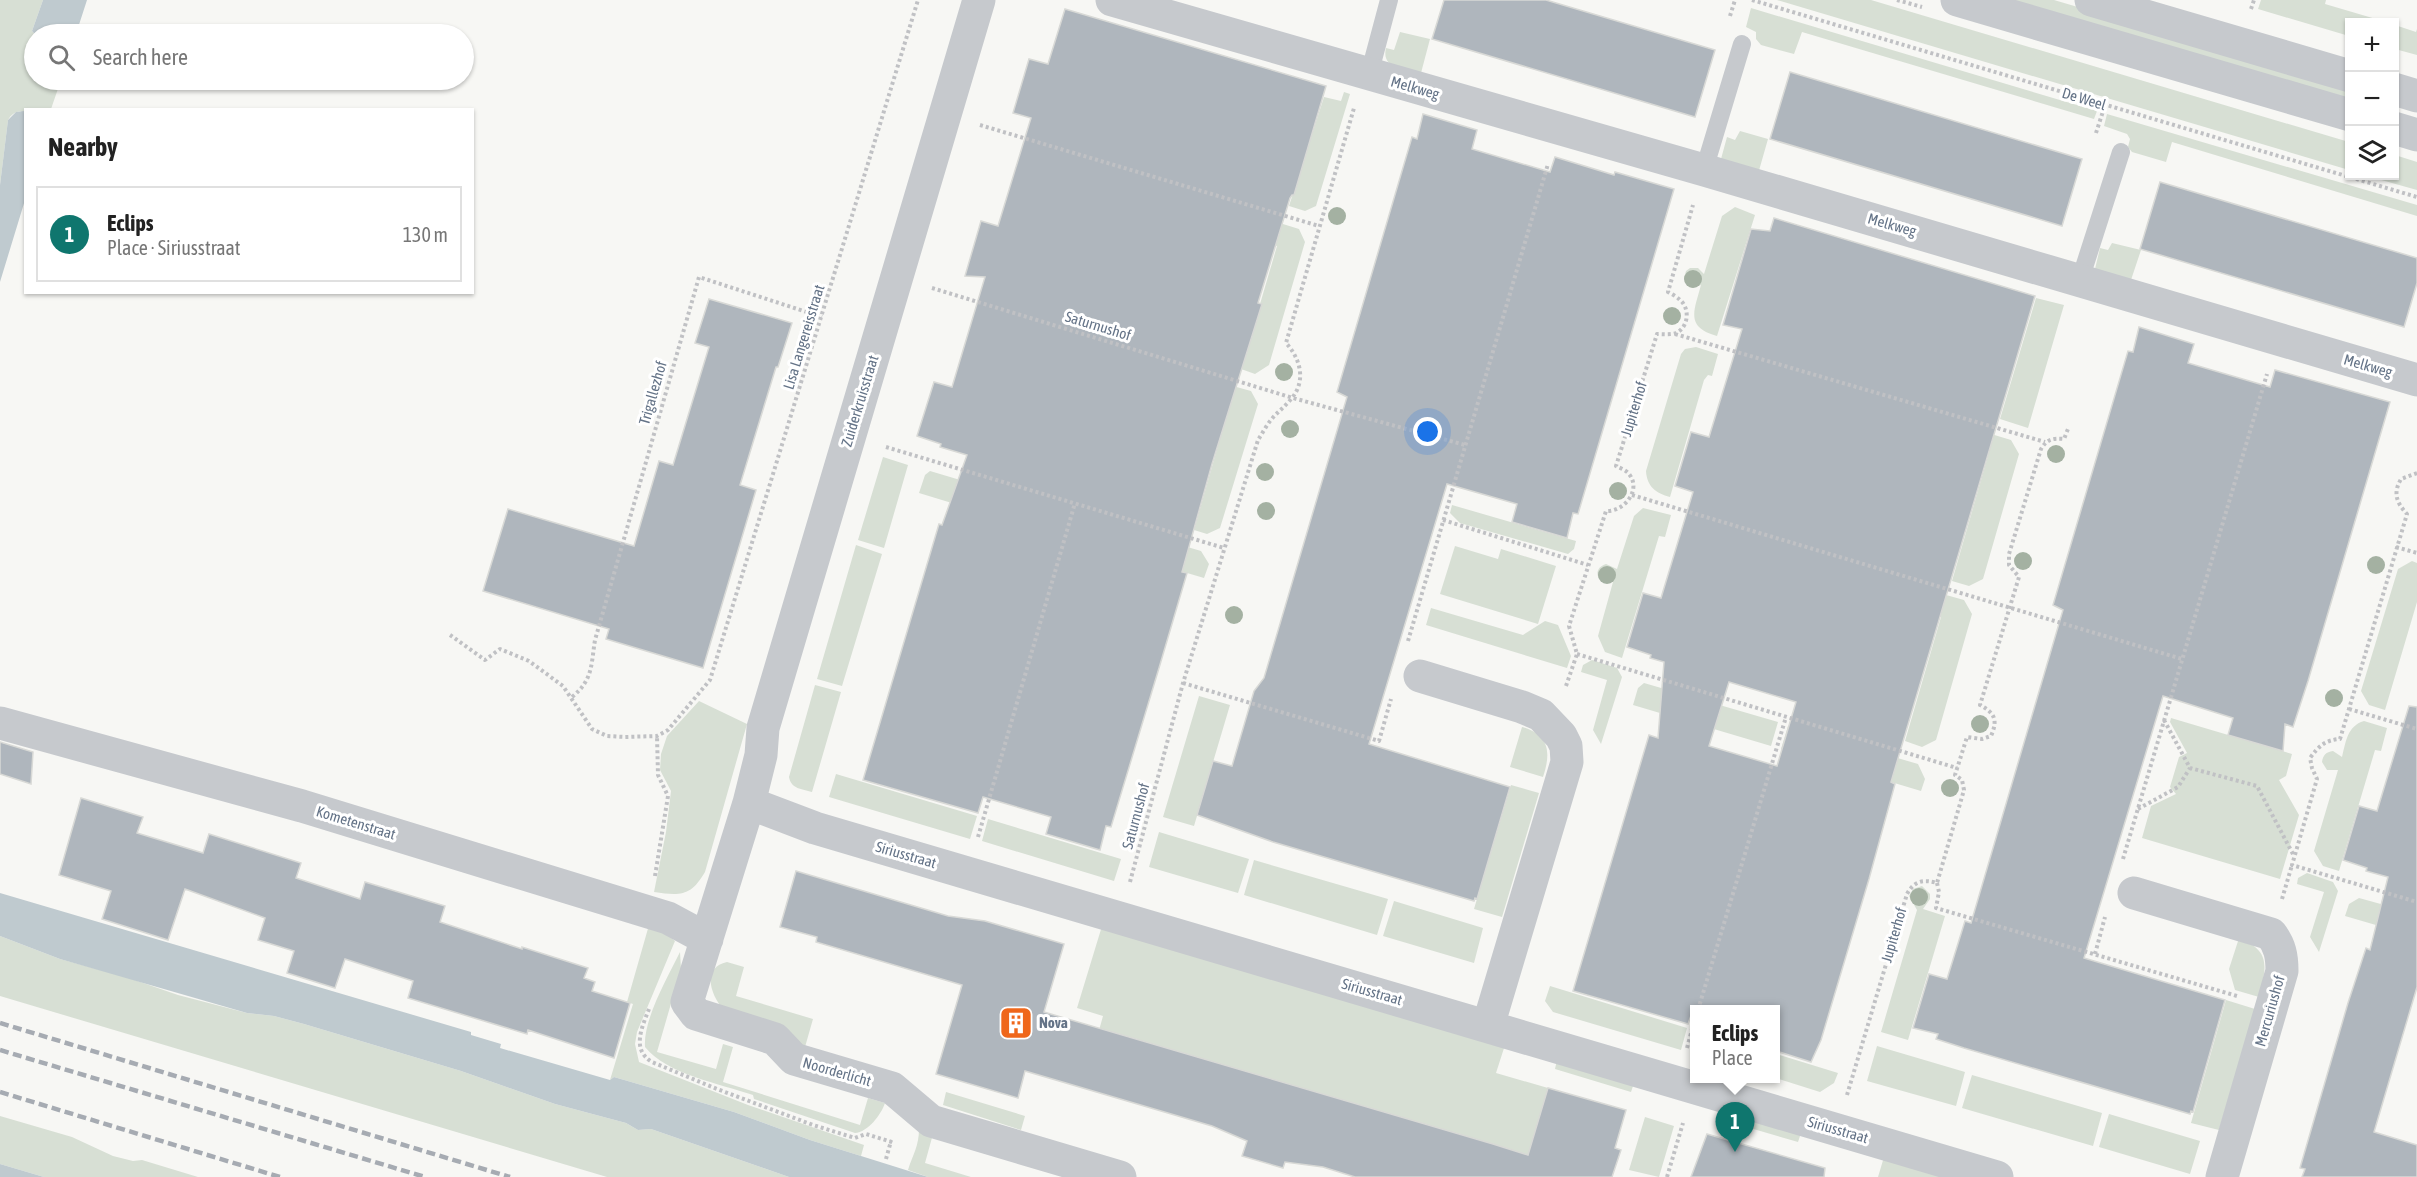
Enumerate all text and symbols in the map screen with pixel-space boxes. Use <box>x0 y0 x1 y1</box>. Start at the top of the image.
map controls <box>2345 18 2399 180</box>
button: + <box>2345 18 2399 72</box>
search box <box>24 24 474 90</box>
icon: search <box>45 41 78 74</box>
text: Search here <box>93 44 188 70</box>
button: − <box>2345 72 2399 126</box>
street label: Melkweg <box>1389 73 1442 103</box>
street label: De Weel <box>2060 84 2108 113</box>
button: layers <box>2345 126 2399 180</box>
text: Nearby <box>48 132 118 162</box>
text: Eclips <box>107 210 154 236</box>
street label: Melkweg <box>1866 210 1919 240</box>
text: 1 <box>65 223 74 246</box>
text: 130 m <box>403 223 448 246</box>
text: Place · Siriusstraat <box>107 236 241 259</box>
street label: Lisa Langereisstraat <box>780 282 828 391</box>
street label: Saturnushof <box>1063 308 1133 344</box>
street label: Melkweg <box>2342 351 2395 381</box>
street label: Zuiderkruisstraat <box>838 353 882 449</box>
street label: Trigallezhof <box>635 359 670 427</box>
street label: Jupiterhof <box>1617 379 1650 438</box>
your location <box>1413 417 1442 446</box>
street label: Saturnushof <box>1119 781 1152 851</box>
street label: Kometenstraat <box>314 802 398 843</box>
street label: Siriusstraat <box>874 838 938 871</box>
street label: Jupiterhof <box>1878 905 1909 964</box>
street label: Mercuriushof <box>2251 973 2288 1048</box>
street label: Siriusstraat <box>1340 975 1404 1008</box>
building icon: Nova <box>998 1005 1034 1041</box>
popup <box>1690 1005 1780 1083</box>
place label: Nova <box>1039 1014 1068 1031</box>
text: Eclips <box>1712 1020 1758 1046</box>
text: Place <box>1712 1046 1753 1069</box>
street label: Noorderlicht <box>801 1054 873 1089</box>
pin: 1 <box>1716 1102 1754 1152</box>
street label: Siriusstraat <box>1806 1113 1870 1146</box>

